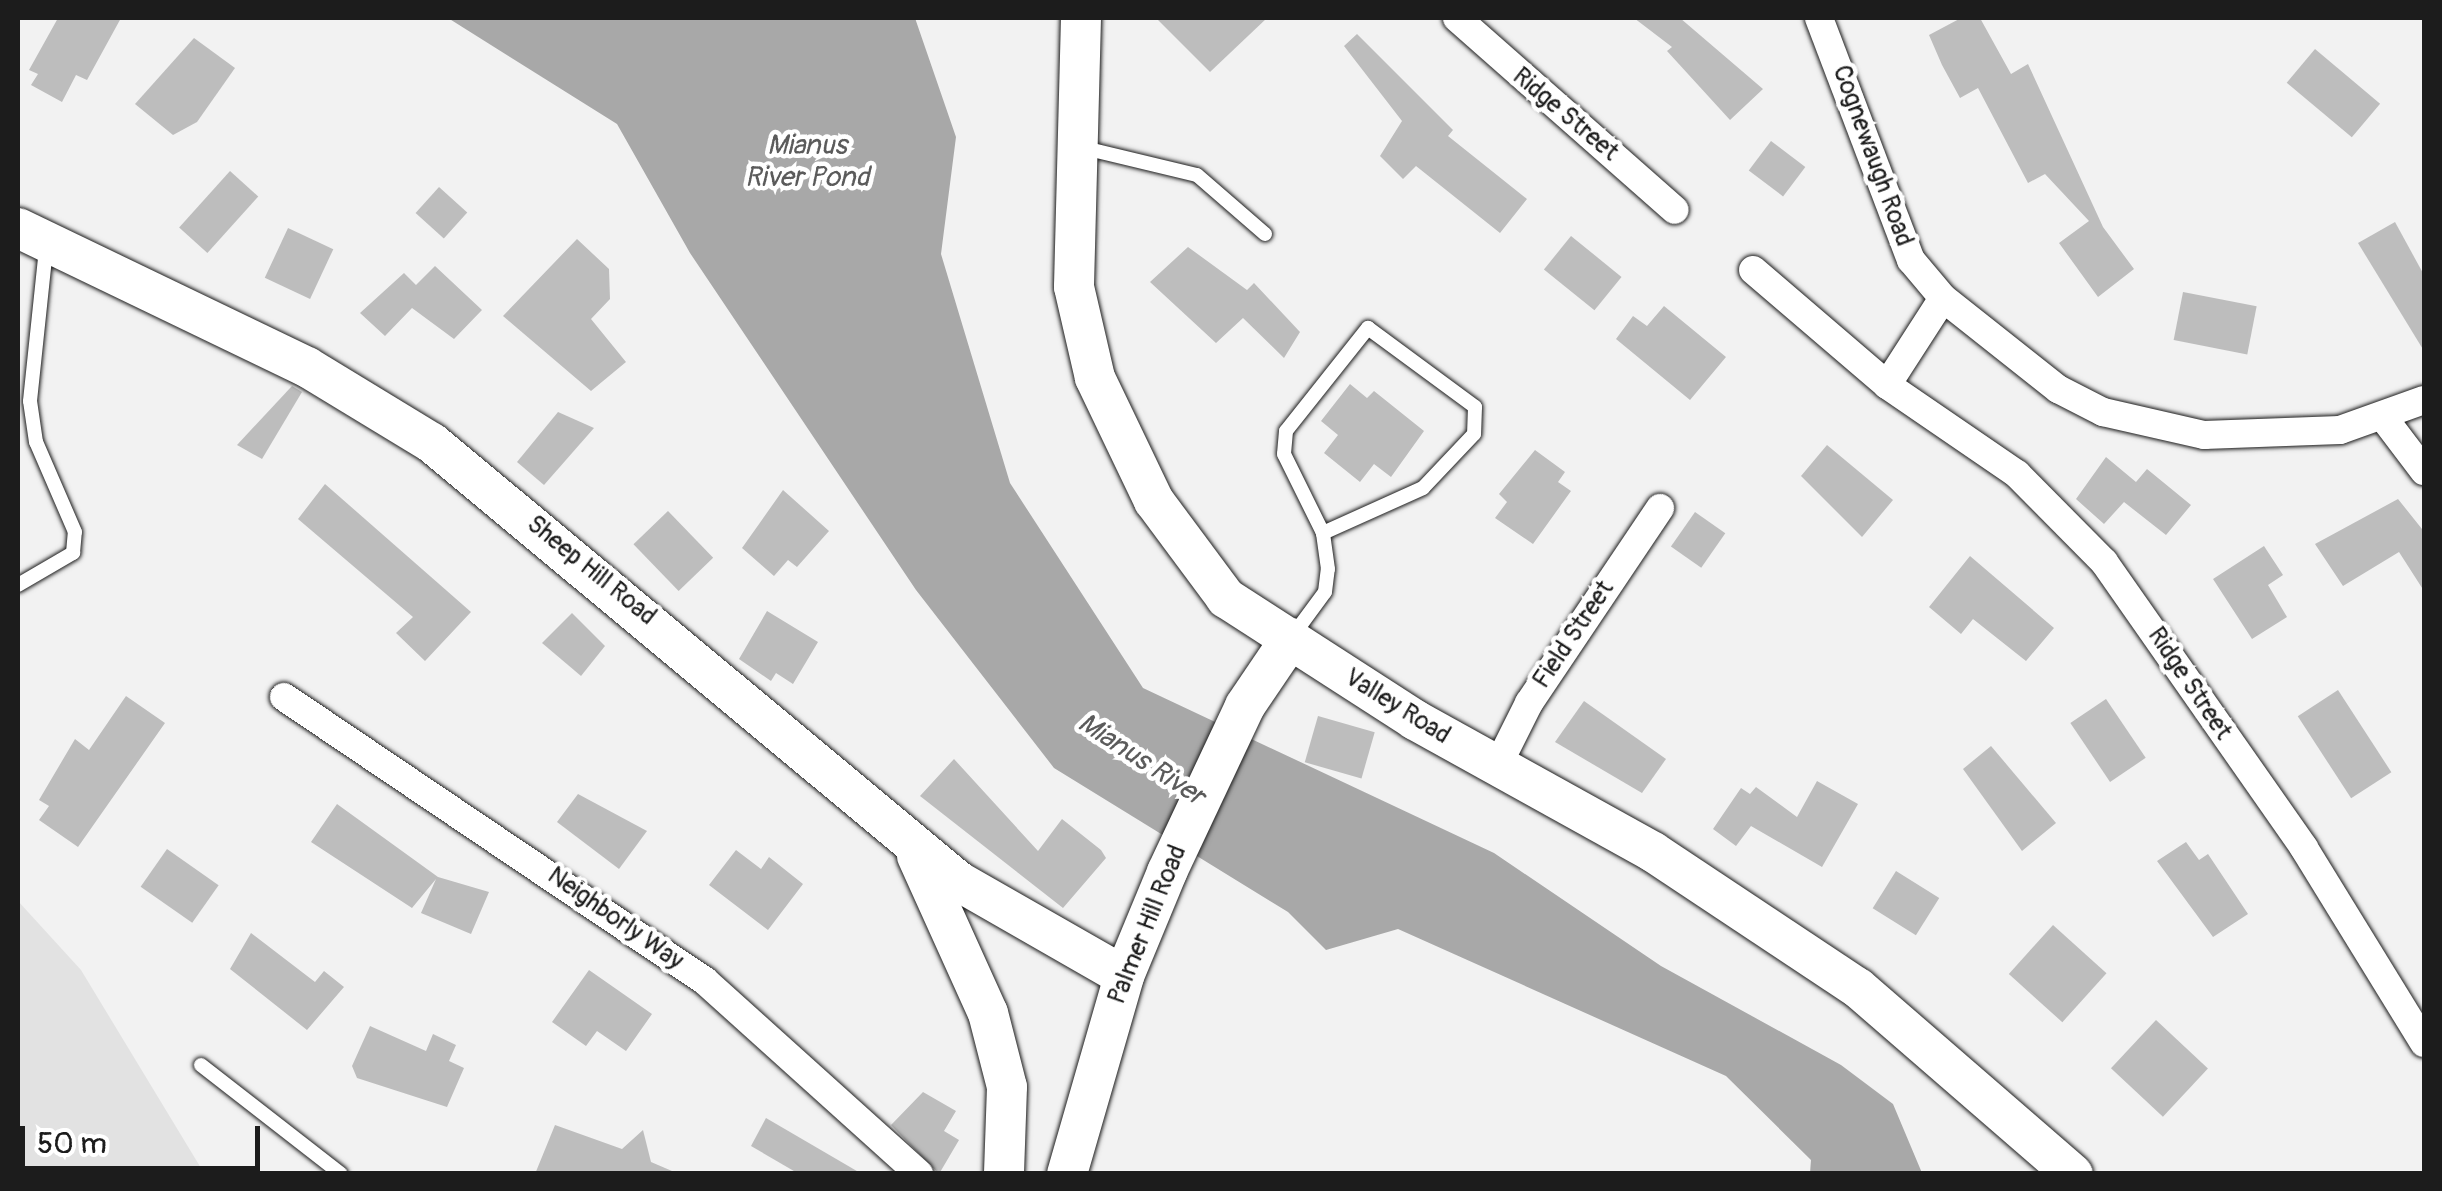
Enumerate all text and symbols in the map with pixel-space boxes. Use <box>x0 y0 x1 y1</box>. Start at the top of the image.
street label: Cognewaugh Road <box>1825 61 1919 251</box>
street label: Ridge Street <box>1506 62 1624 168</box>
water label: Mianus River Pond <box>745 129 869 195</box>
street label: Sheep Hill Road <box>520 510 662 632</box>
street label: Field Street <box>1527 576 1621 694</box>
street label: Ridge Street <box>2140 622 2238 746</box>
street label: Valley Road <box>1339 663 1455 751</box>
water label: Mianus River <box>1071 707 1211 813</box>
street label: Palmer Hill Road <box>1103 841 1193 1009</box>
street label: Neighborly Way <box>541 861 689 977</box>
scale bar <box>25 1106 265 1168</box>
text: 50 m <box>37 1125 107 1162</box>

